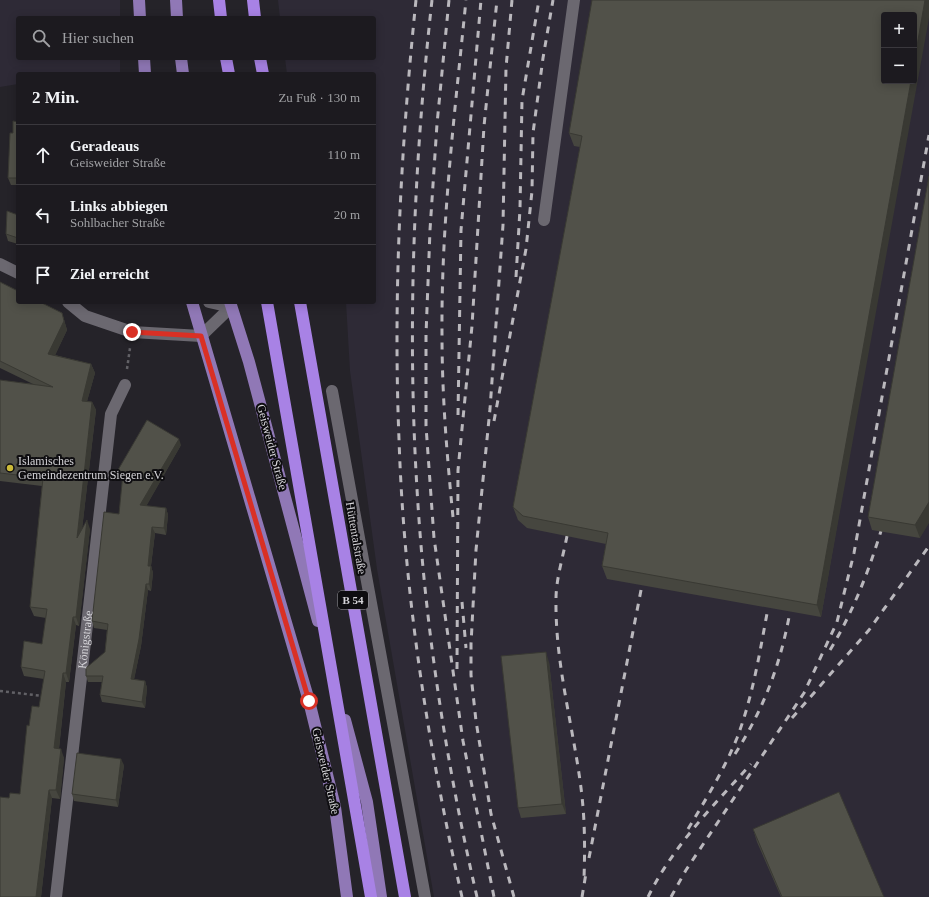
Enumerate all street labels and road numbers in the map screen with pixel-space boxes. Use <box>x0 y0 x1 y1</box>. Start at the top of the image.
street label: Geisweider Straße <box>254 403 290 491</box>
street label: Hüttentalstraße <box>343 501 369 575</box>
road number: B 54 <box>338 591 368 609</box>
street label: Königstraße <box>75 610 96 670</box>
street label: Geisweider Straße <box>309 726 343 816</box>

